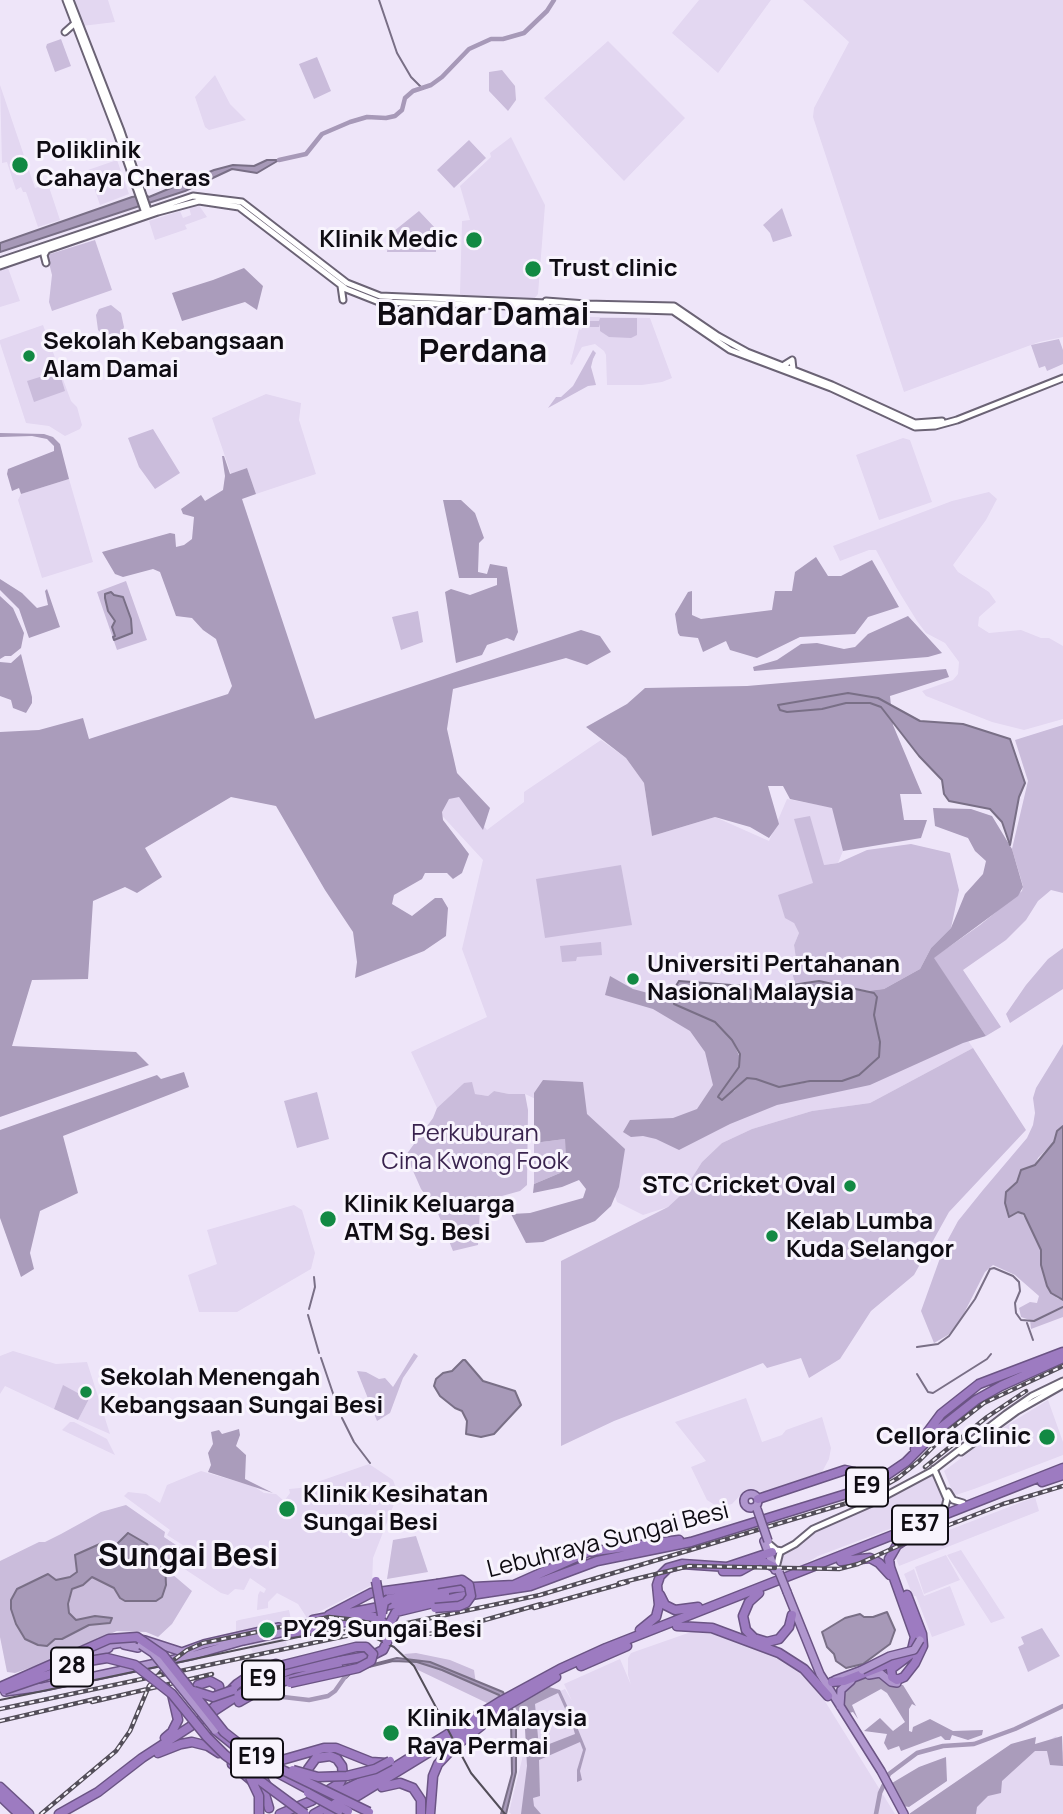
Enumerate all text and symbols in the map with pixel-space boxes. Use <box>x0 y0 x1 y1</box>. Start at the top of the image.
place label: Poliklinik Cahaya Cheras <box>36 137 211 193</box>
marker: Poliklinik Cahaya Cheras <box>10 155 30 175</box>
place label: Klinik Medic <box>319 226 458 254</box>
marker: Klinik Medic <box>464 230 484 250</box>
place label: Trust clinic <box>549 255 678 283</box>
marker: Trust clinic <box>523 259 543 279</box>
district label: Bandar Damai Perdana <box>377 297 589 372</box>
place label: Sekolah Kebangsaan Alam Damai <box>43 328 284 384</box>
marker: Sekolah Kebangsaan Alam Damai <box>21 348 37 364</box>
place label: Universiti Pertahanan Nasional Malaysia <box>647 951 900 1007</box>
marker: Universiti Pertahanan Nasional Malaysia <box>625 971 641 987</box>
park label: Perkuburan Cina Kwong Fook <box>382 1120 568 1176</box>
place label: STC Cricket Oval <box>642 1172 836 1200</box>
marker: STC Cricket Oval <box>842 1178 858 1194</box>
place label: Klinik Keluarga ATM Sg. Besi <box>344 1191 515 1247</box>
place label: Kelab Lumba Kuda Selangor <box>786 1208 954 1264</box>
marker: Klinik Keluarga ATM Sg. Besi <box>318 1209 338 1229</box>
marker: Kelab Lumba Kuda Selangor <box>764 1228 780 1244</box>
place label: Sekolah Menengah Kebangsaan Sungai Besi <box>100 1364 383 1420</box>
marker: Sekolah Menengah Kebangsaan Sungai Besi <box>78 1384 94 1400</box>
place label: Cellora Clinic <box>876 1423 1031 1451</box>
marker: Cellora Clinic <box>1037 1427 1057 1447</box>
road number: E9 <box>846 1468 888 1506</box>
place label: Klinik Kesihatan Sungai Besi <box>303 1481 488 1537</box>
street label: Lebuhraya Sungai Besi <box>484 1497 732 1585</box>
marker: Klinik Kesihatan Sungai Besi <box>277 1499 297 1519</box>
road number: E37 <box>892 1506 948 1544</box>
district label: Sungai Besi <box>98 1538 278 1576</box>
place label: PY29 Sungai Besi <box>283 1616 482 1644</box>
marker: PY29 Sungai Besi <box>257 1620 277 1640</box>
road number: 28 <box>51 1648 93 1686</box>
road number: E9 <box>242 1660 284 1700</box>
place label: Klinik 1Malaysia Raya Permai <box>407 1705 587 1761</box>
marker: Klinik 1Malaysia Raya Permai <box>381 1723 401 1743</box>
road number: E19 <box>231 1738 283 1778</box>

